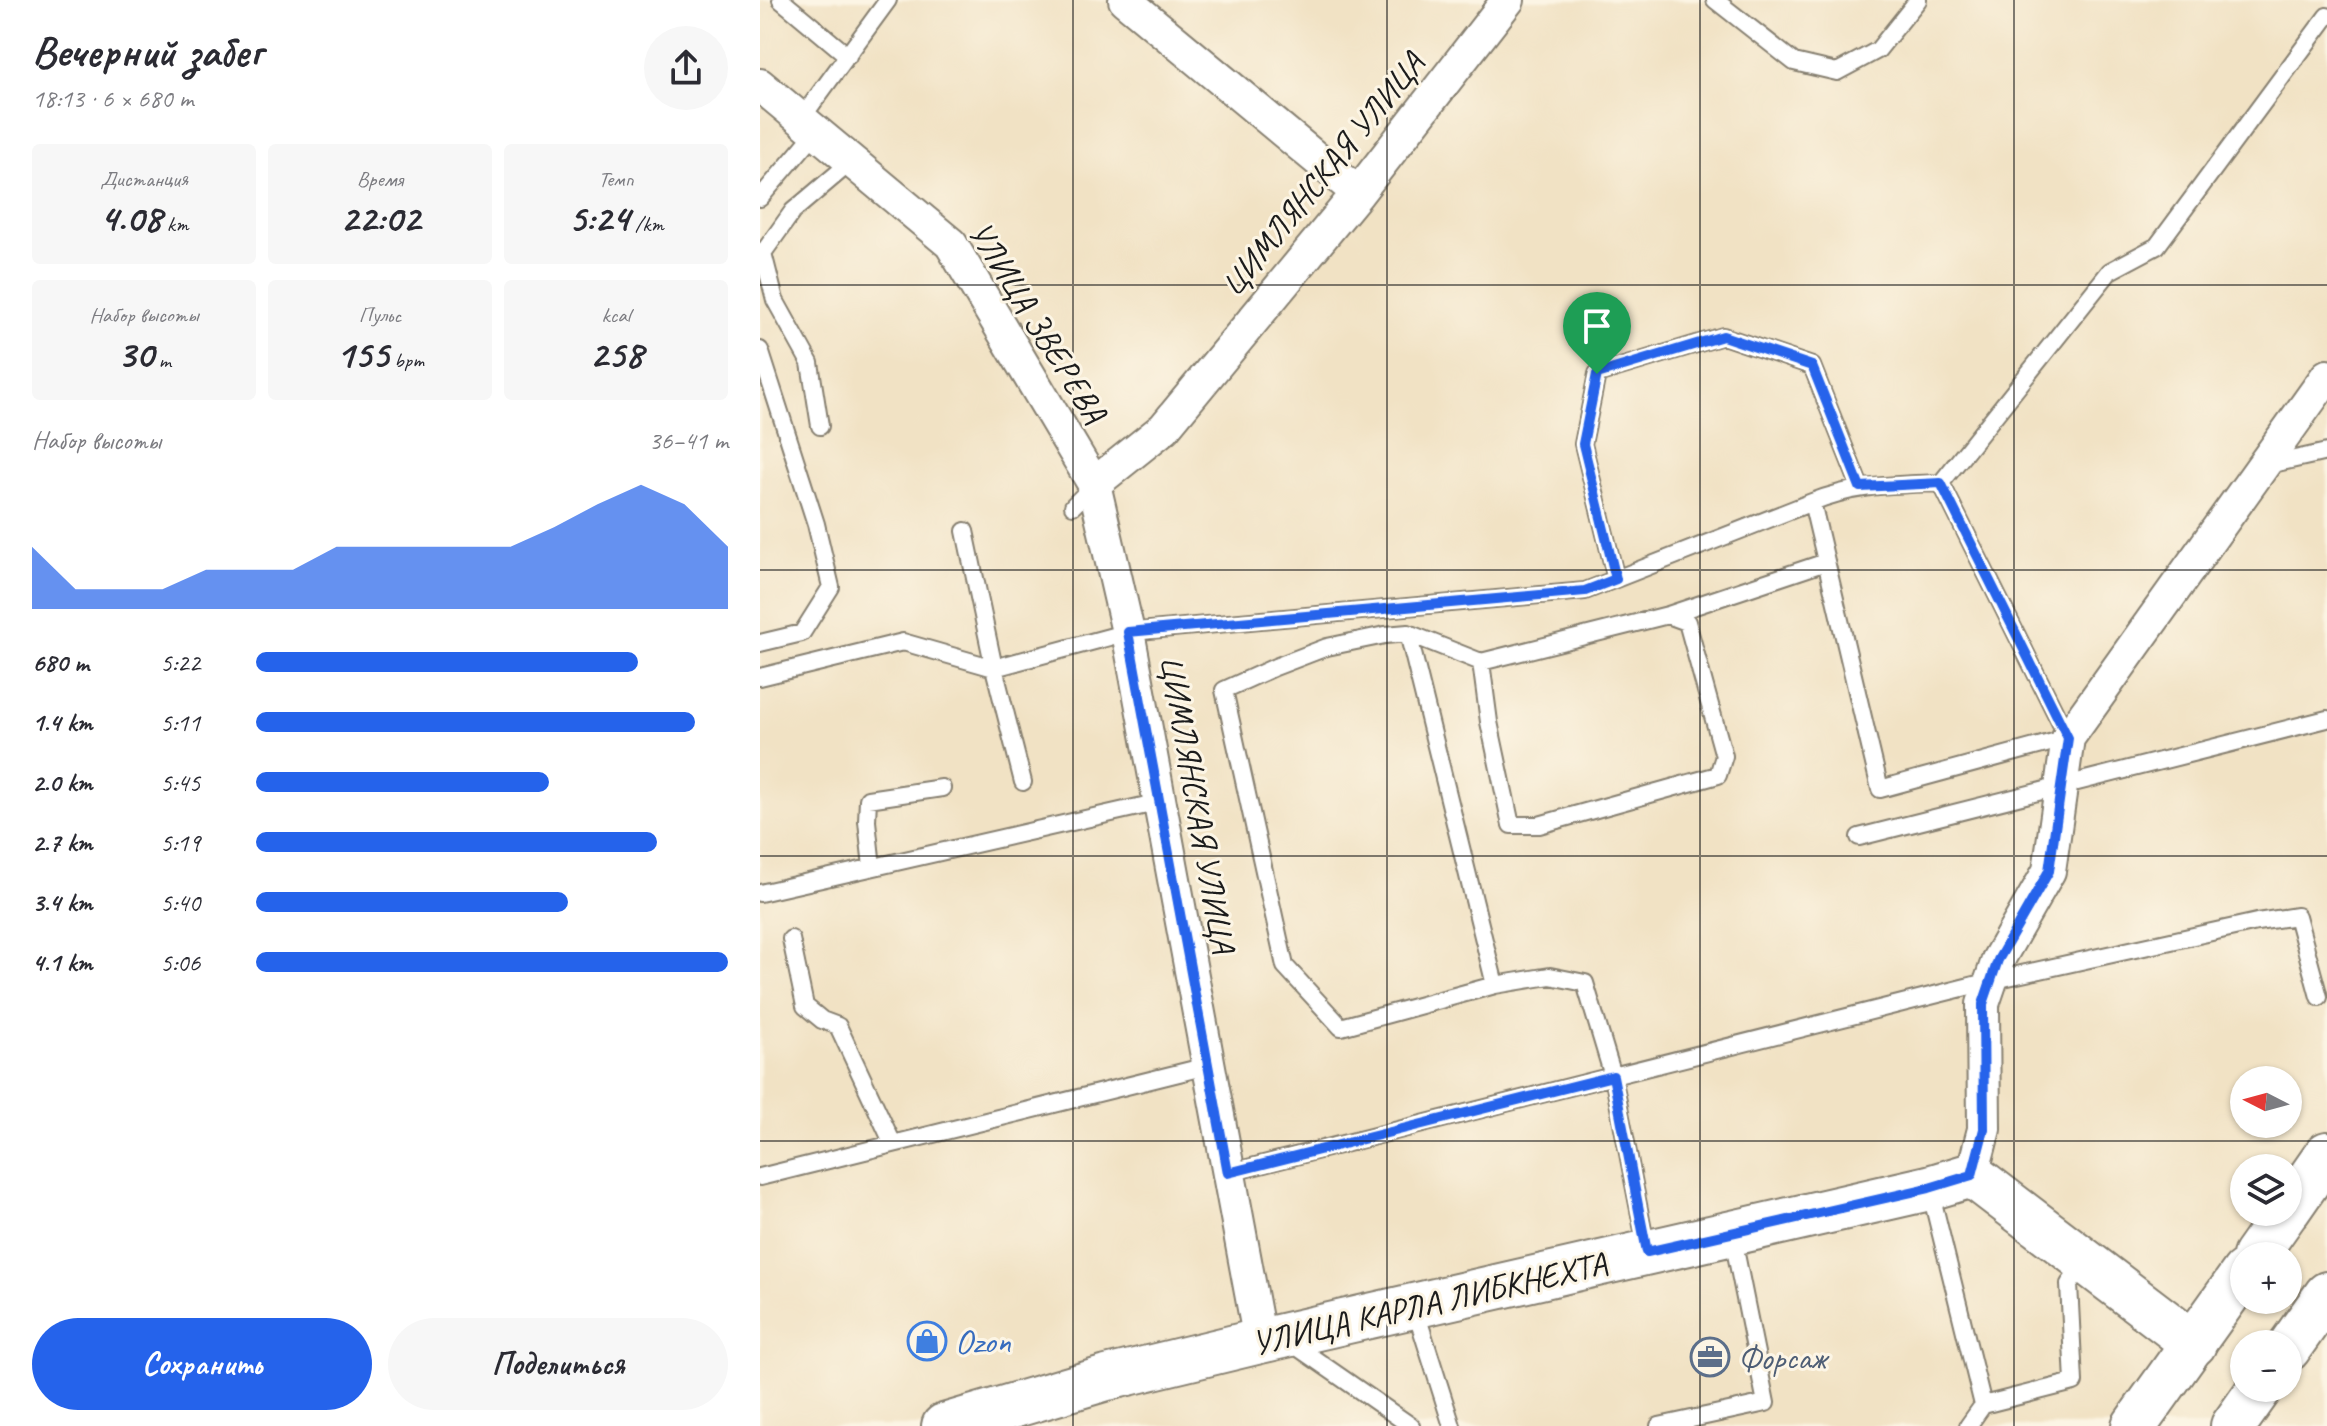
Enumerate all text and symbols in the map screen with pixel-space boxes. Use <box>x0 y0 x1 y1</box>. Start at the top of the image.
text: Вечерний забег <box>32 24 262 79</box>
button: share <box>644 26 728 110</box>
street label: ЦИМЛЯНСКАЯ УЛИЦА <box>1210 42 1435 305</box>
text: 18:13 · 6 × 680 m <box>32 82 193 115</box>
text: Дистанция <box>100 165 188 193</box>
text: Время <box>357 165 403 193</box>
text: Темп <box>598 165 634 193</box>
text: 4.08 <box>100 193 162 243</box>
text: 22:02 <box>340 193 420 243</box>
text: 5:24 <box>568 193 630 243</box>
text: km <box>162 210 188 238</box>
text: /km <box>630 210 664 238</box>
street label: УЛИЦА ЗВЕРЕВА <box>959 213 1118 432</box>
pin <box>1563 292 1631 374</box>
text: Набор высоты <box>89 301 199 329</box>
text: Пульс <box>359 301 401 329</box>
text: kcal <box>601 301 631 329</box>
icon: arrive <box>1575 304 1619 348</box>
text: 30 <box>117 329 153 379</box>
text: 155 <box>336 329 389 379</box>
text: 258 <box>589 329 643 379</box>
text: m <box>153 346 171 374</box>
text: bpm <box>389 346 424 374</box>
text: Набор высоты <box>32 424 161 457</box>
text: 36–41 m <box>649 424 728 457</box>
text: 680 m <box>32 646 89 679</box>
text: 5:22 <box>160 646 200 679</box>
street label: ЦИМЛЯНСКАЯ УЛИЦА <box>1151 652 1246 958</box>
text: 1.4 km <box>32 706 92 739</box>
text: 5:11 <box>160 706 200 739</box>
text: 2.0 km <box>32 766 92 799</box>
text: 5:45 <box>160 766 200 799</box>
text: 2.7 km <box>32 826 92 859</box>
text: 5:19 <box>160 826 200 859</box>
text: 3.4 km <box>32 886 92 919</box>
text: 5:40 <box>160 886 200 919</box>
text: 4.1 km <box>32 946 92 979</box>
text: 5:06 <box>160 946 200 979</box>
north arrow <box>2230 1066 2302 1138</box>
map controls <box>2230 1066 2302 1402</box>
button: layers <box>2230 1154 2302 1226</box>
street label: УЛИЦА КАРЛА ЛИБКНЕХТА <box>1248 1241 1611 1365</box>
button: + <box>2230 1242 2302 1314</box>
button: Сохранить <box>32 1318 372 1410</box>
button: Поделиться <box>388 1318 728 1410</box>
shop icon: Ozon <box>906 1320 948 1362</box>
place label: Ozon <box>955 1320 1012 1363</box>
button: − <box>2230 1330 2302 1402</box>
office icon: Форсаж <box>1689 1336 1731 1378</box>
place label: Форсаж <box>1738 1336 1831 1379</box>

